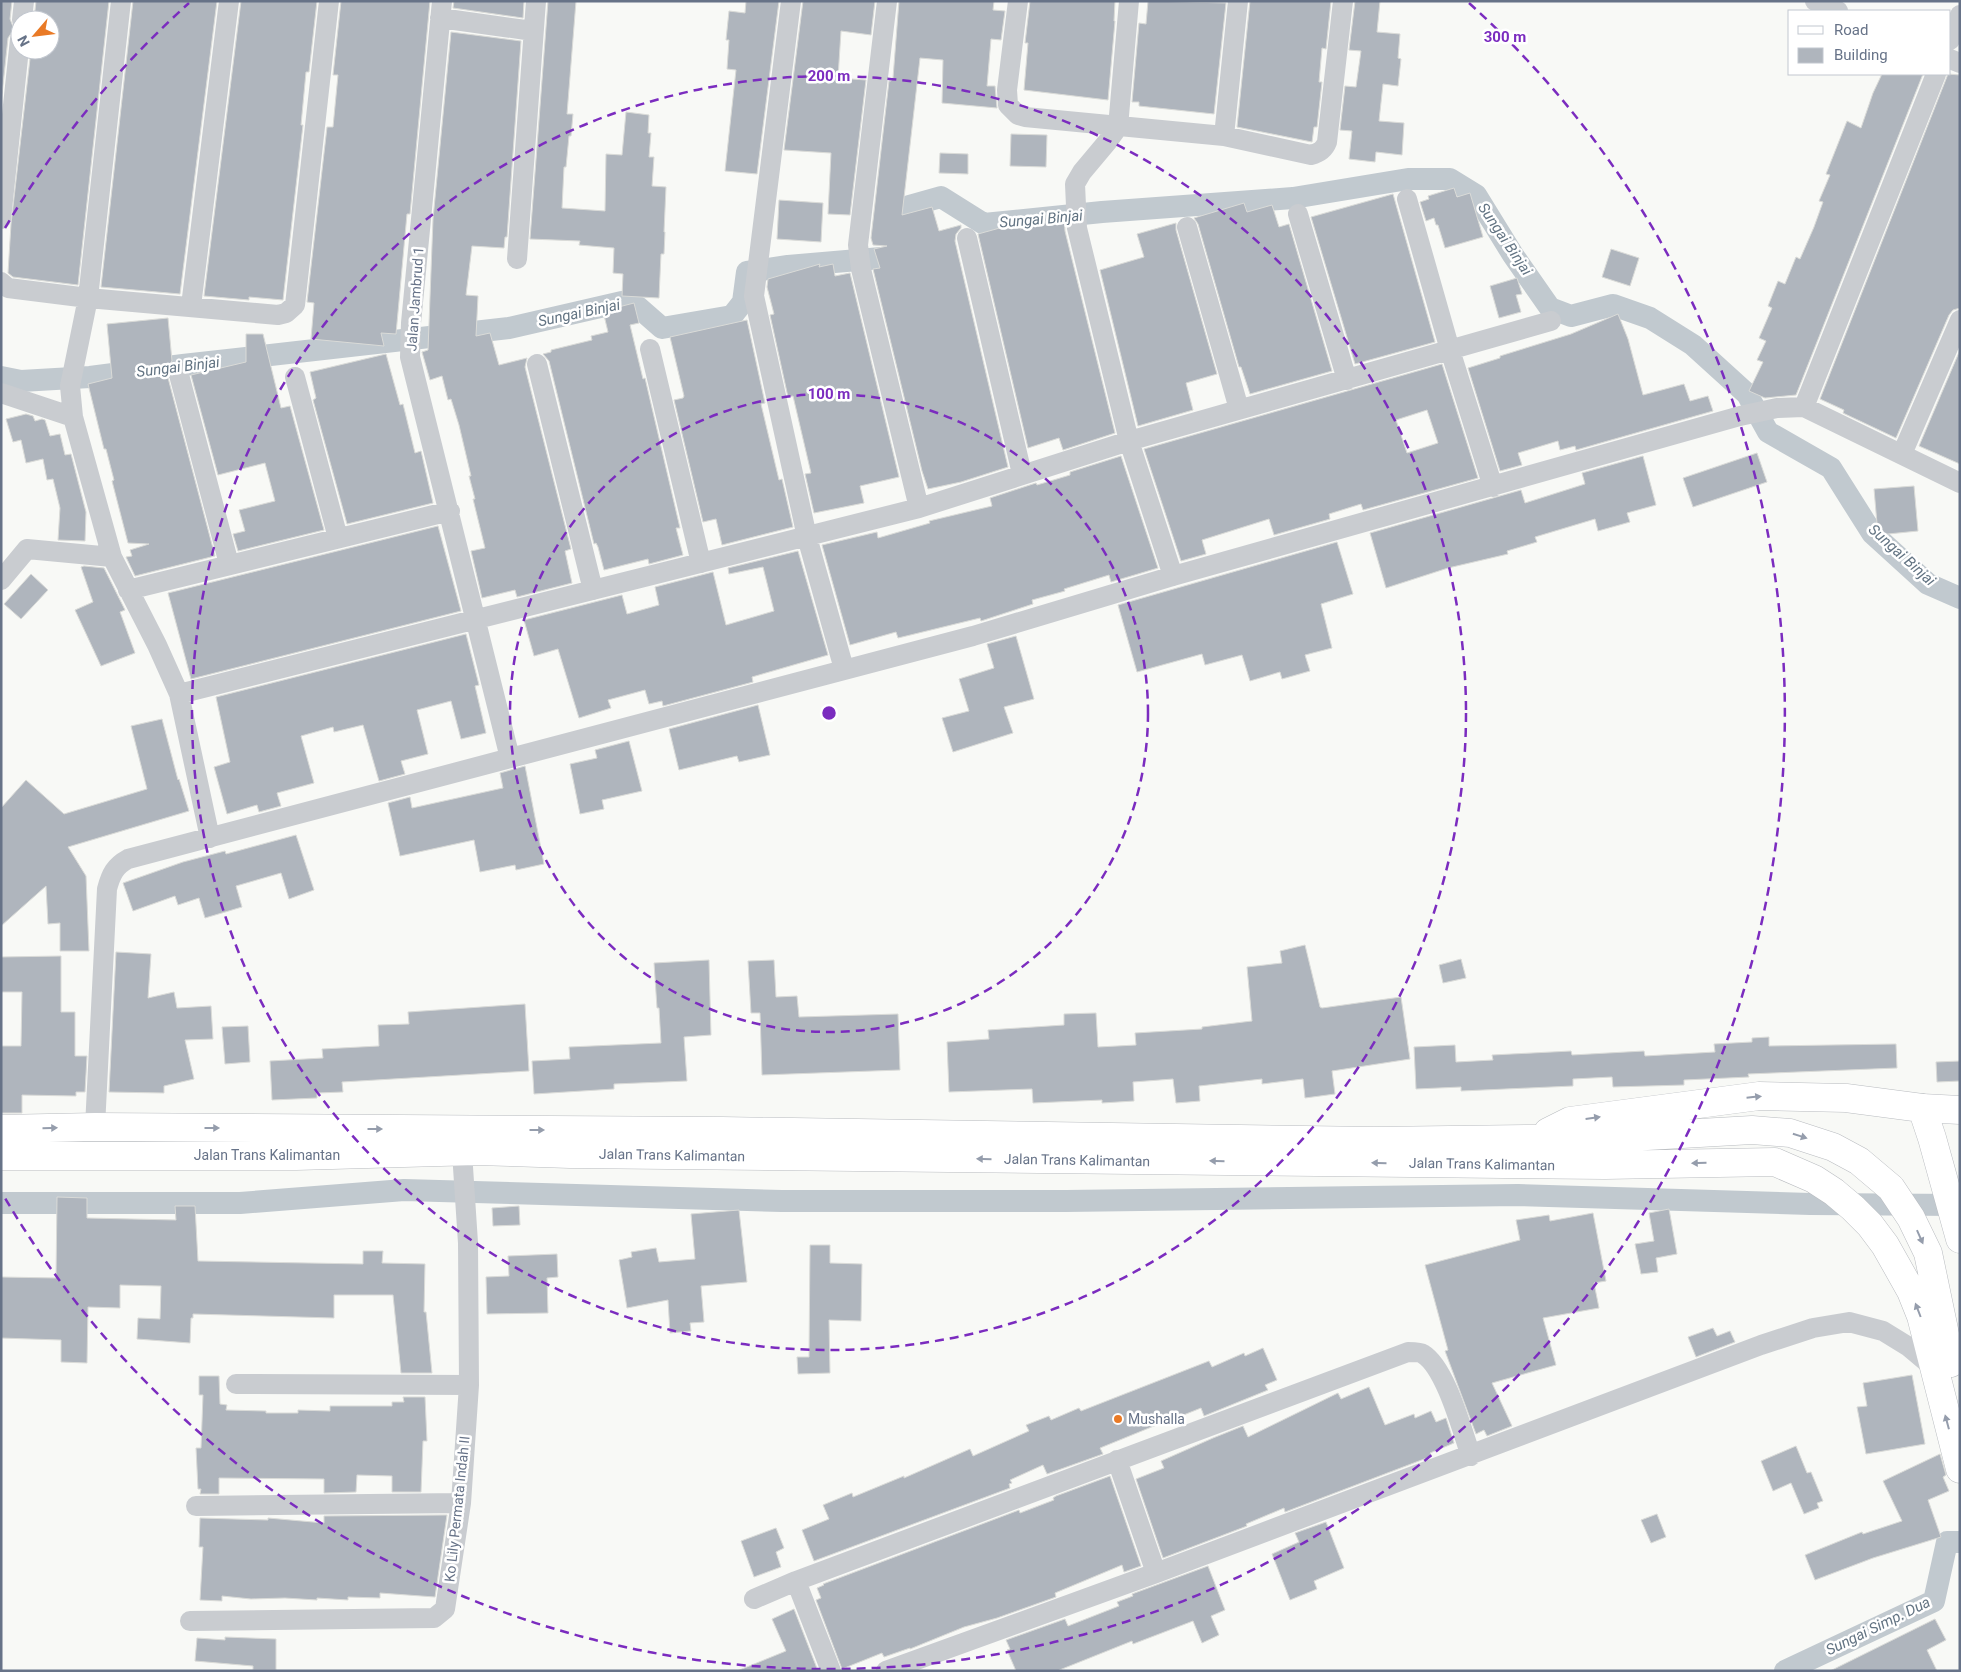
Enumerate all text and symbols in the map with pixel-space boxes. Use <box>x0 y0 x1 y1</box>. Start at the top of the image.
north arrow <box>10 10 60 60</box>
legend <box>1788 10 1951 75</box>
text: Road <box>1834 21 1868 39</box>
text: 300 m <box>1484 28 1526 46</box>
text: N <box>14 33 33 49</box>
text: Building <box>1834 46 1888 64</box>
text: 200 m <box>808 67 850 85</box>
water label: Sungai Binjai <box>1474 199 1536 279</box>
water label: Sungai Binjai <box>999 206 1084 232</box>
street label: Jalan Jambrud 1 <box>403 246 427 352</box>
water label: Sungai Binjai <box>536 295 622 330</box>
water label: Sungai Binjai <box>135 353 221 381</box>
text: 100 m <box>808 385 850 403</box>
water label: Sungai Binjai <box>1865 520 1939 590</box>
centre of rings <box>820 704 838 722</box>
one-way arrow <box>1746 1093 1762 1101</box>
one-way arrow <box>1585 1114 1601 1122</box>
one-way arrow <box>42 1124 58 1132</box>
one-way arrow <box>205 1124 221 1132</box>
one-way arrow <box>367 1125 383 1133</box>
one-way arrow <box>530 1126 546 1134</box>
one-way arrow <box>1793 1133 1808 1140</box>
street label: Jalan Trans Kalimantan <box>599 1146 745 1164</box>
street label: Jalan Trans Kalimantan <box>194 1147 340 1163</box>
street label: Jalan Trans Kalimantan <box>1004 1151 1150 1169</box>
one-way arrow <box>976 1155 992 1163</box>
street label: Jalan Trans Kalimantan <box>1409 1155 1555 1173</box>
one-way arrow <box>1208 1157 1224 1165</box>
one-way arrow <box>1371 1159 1387 1167</box>
one-way arrow <box>1691 1159 1707 1167</box>
one-way arrow <box>1916 1230 1924 1244</box>
one-way arrow <box>1914 1302 1922 1317</box>
place label: Mushalla <box>1128 1411 1185 1427</box>
marker: Mushalla <box>1112 1413 1124 1425</box>
one-way arrow <box>1943 1414 1951 1429</box>
street label: Ko Lily Permata Indah II <box>441 1435 473 1583</box>
water label: Sungai Simp. Dua <box>1823 1593 1933 1659</box>

